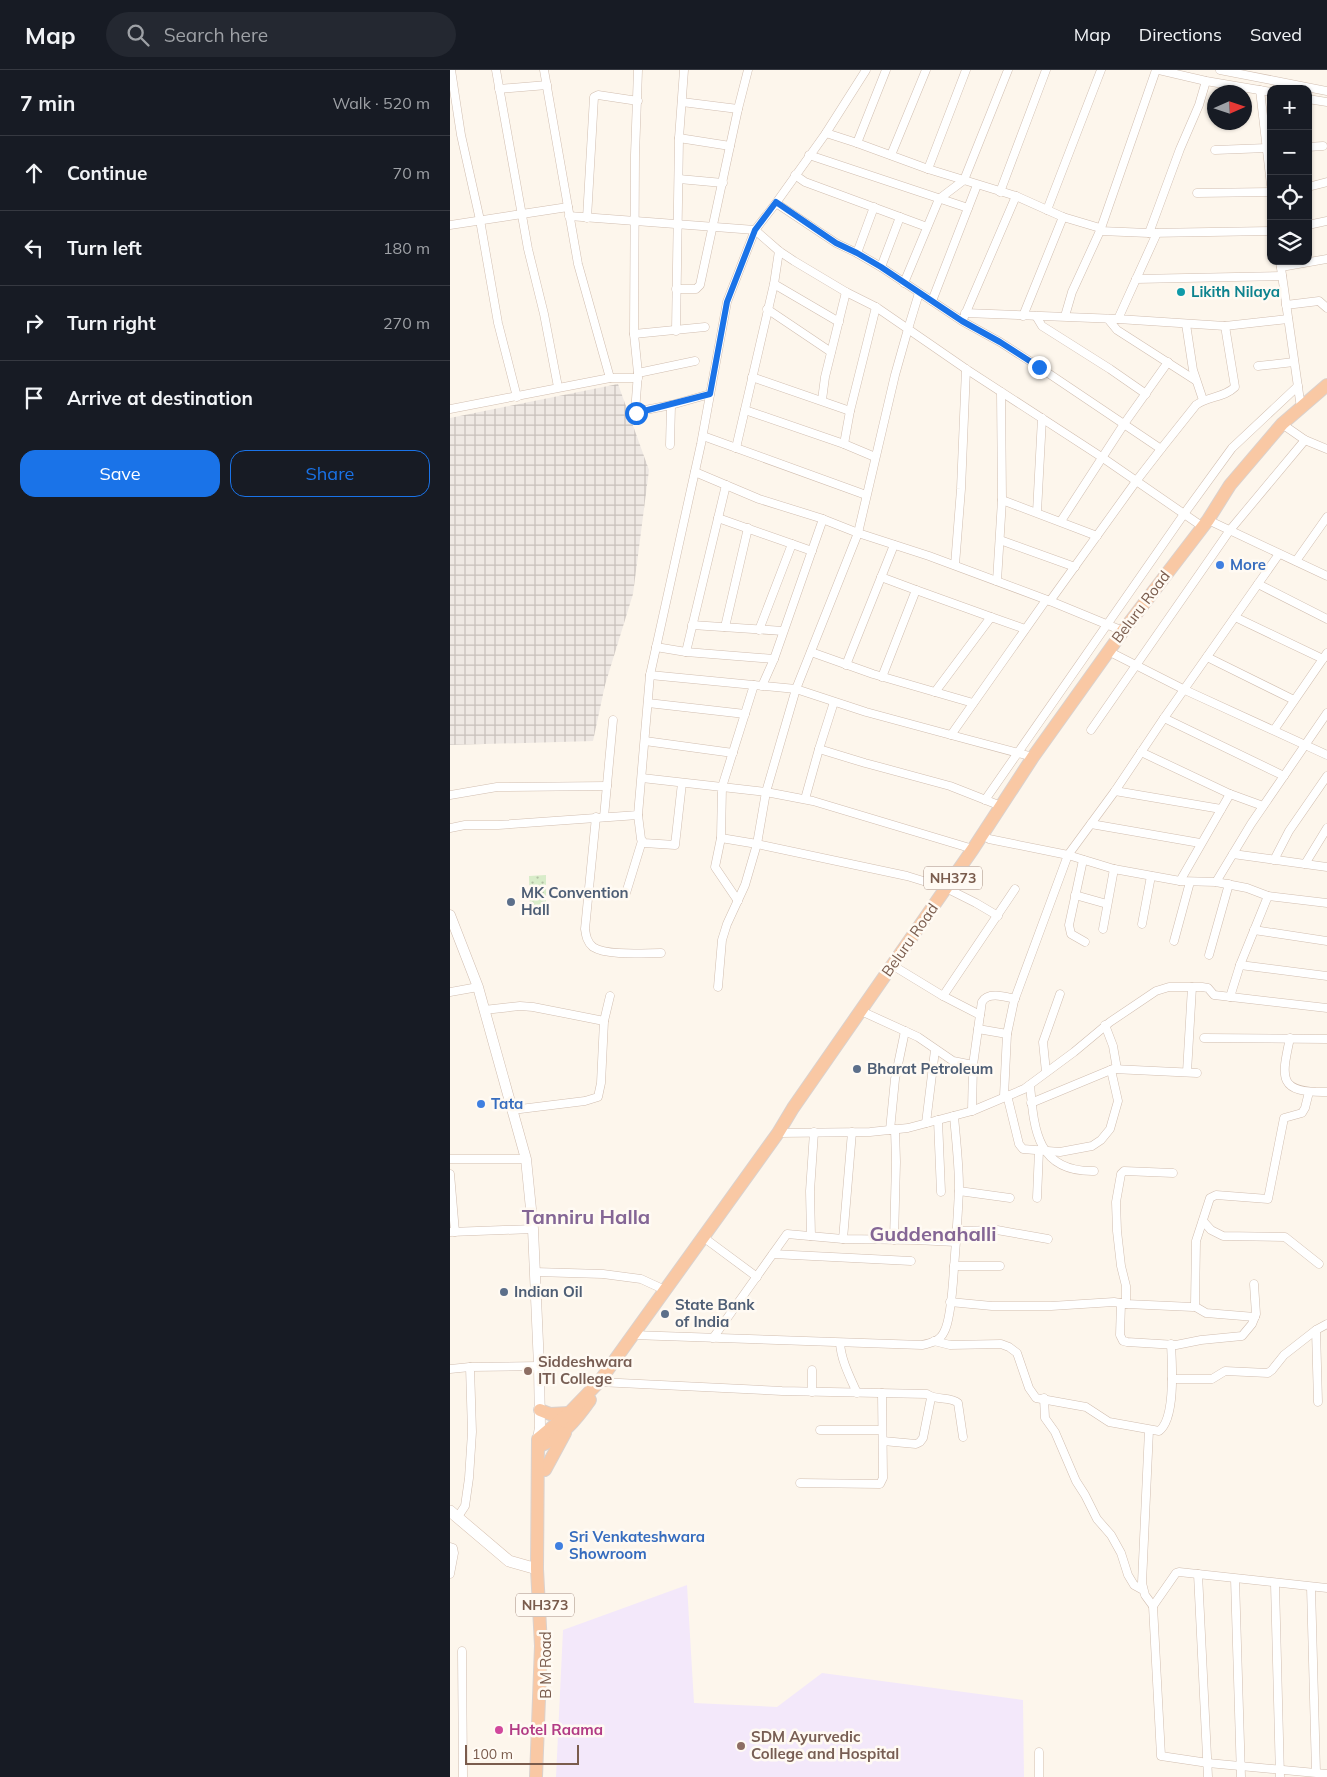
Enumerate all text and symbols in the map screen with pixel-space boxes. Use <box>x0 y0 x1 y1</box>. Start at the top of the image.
search box <box>106 12 456 57</box>
text: Map <box>25 20 76 50</box>
icon: search <box>124 21 152 49</box>
text: Search here <box>164 23 268 47</box>
text: Map <box>1074 23 1111 46</box>
text: Directions <box>1139 23 1222 46</box>
text: Saved <box>1250 23 1302 46</box>
north arrow <box>1207 85 1252 130</box>
map controls <box>1267 85 1312 265</box>
button: + <box>1267 85 1312 130</box>
text: 7 min <box>20 90 75 116</box>
text: Walk · 520 m <box>332 93 430 113</box>
button: − <box>1267 130 1312 175</box>
icon: ahead <box>20 159 48 187</box>
text: Continue <box>67 161 147 185</box>
text: 70 m <box>393 163 430 183</box>
button: locate <box>1267 175 1312 220</box>
button: layers <box>1267 220 1312 265</box>
icon: left <box>20 234 48 262</box>
text: Turn left <box>67 236 142 260</box>
text: 180 m <box>383 238 430 258</box>
place label: Likith Nilaya <box>1191 282 1280 301</box>
marker: Likith Nilaya <box>1175 286 1187 298</box>
icon: right <box>20 309 48 337</box>
text: Turn right <box>67 311 156 335</box>
text: 270 m <box>383 313 430 333</box>
route end <box>1028 356 1051 379</box>
icon: arrive <box>20 384 48 412</box>
text: Arrive at destination <box>67 386 253 410</box>
route start <box>625 402 648 425</box>
button: Save <box>20 450 220 497</box>
button: Share <box>230 450 430 497</box>
place label: More <box>1230 555 1266 574</box>
marker: More <box>1214 559 1226 571</box>
street label: Beluru Road <box>1107 567 1174 647</box>
road number: NH373 <box>924 866 982 890</box>
place label: MK Convention Hall <box>521 883 629 919</box>
marker: MK Convention Hall <box>505 896 517 908</box>
street label: Beluru Road <box>877 899 942 980</box>
place label: Bharat Petroleum <box>867 1059 993 1078</box>
marker: Bharat Petroleum <box>851 1063 863 1075</box>
place label: Tata <box>491 1094 523 1113</box>
marker: Tata <box>475 1098 487 1110</box>
district label: Tanniru Halla <box>522 1204 650 1229</box>
district label: Guddenahalli <box>869 1221 997 1246</box>
place label: Indian Oil <box>514 1282 583 1301</box>
marker: Indian Oil <box>498 1286 510 1298</box>
place label: State Bank of India <box>675 1295 755 1331</box>
marker: State Bank of India <box>659 1308 671 1320</box>
place label: Siddeshwara ITI College <box>538 1352 632 1388</box>
marker: Siddeshwara ITI College <box>522 1365 534 1377</box>
place label: Sri Venkateshwara Showroom <box>569 1527 705 1563</box>
marker: Sri Venkateshwara Showroom <box>553 1540 565 1552</box>
road number: NH373 <box>516 1594 574 1616</box>
street label: B M Road <box>536 1631 555 1699</box>
place label: Hotel Raama <box>509 1720 603 1739</box>
marker: Hotel Raama <box>493 1724 505 1736</box>
place label: SDM Ayurvedic College and Hospital <box>751 1727 899 1763</box>
marker: SDM Ayurvedic College and Hospital <box>735 1740 747 1752</box>
scale bar <box>465 1742 579 1765</box>
text: 100 m <box>472 1745 513 1763</box>

